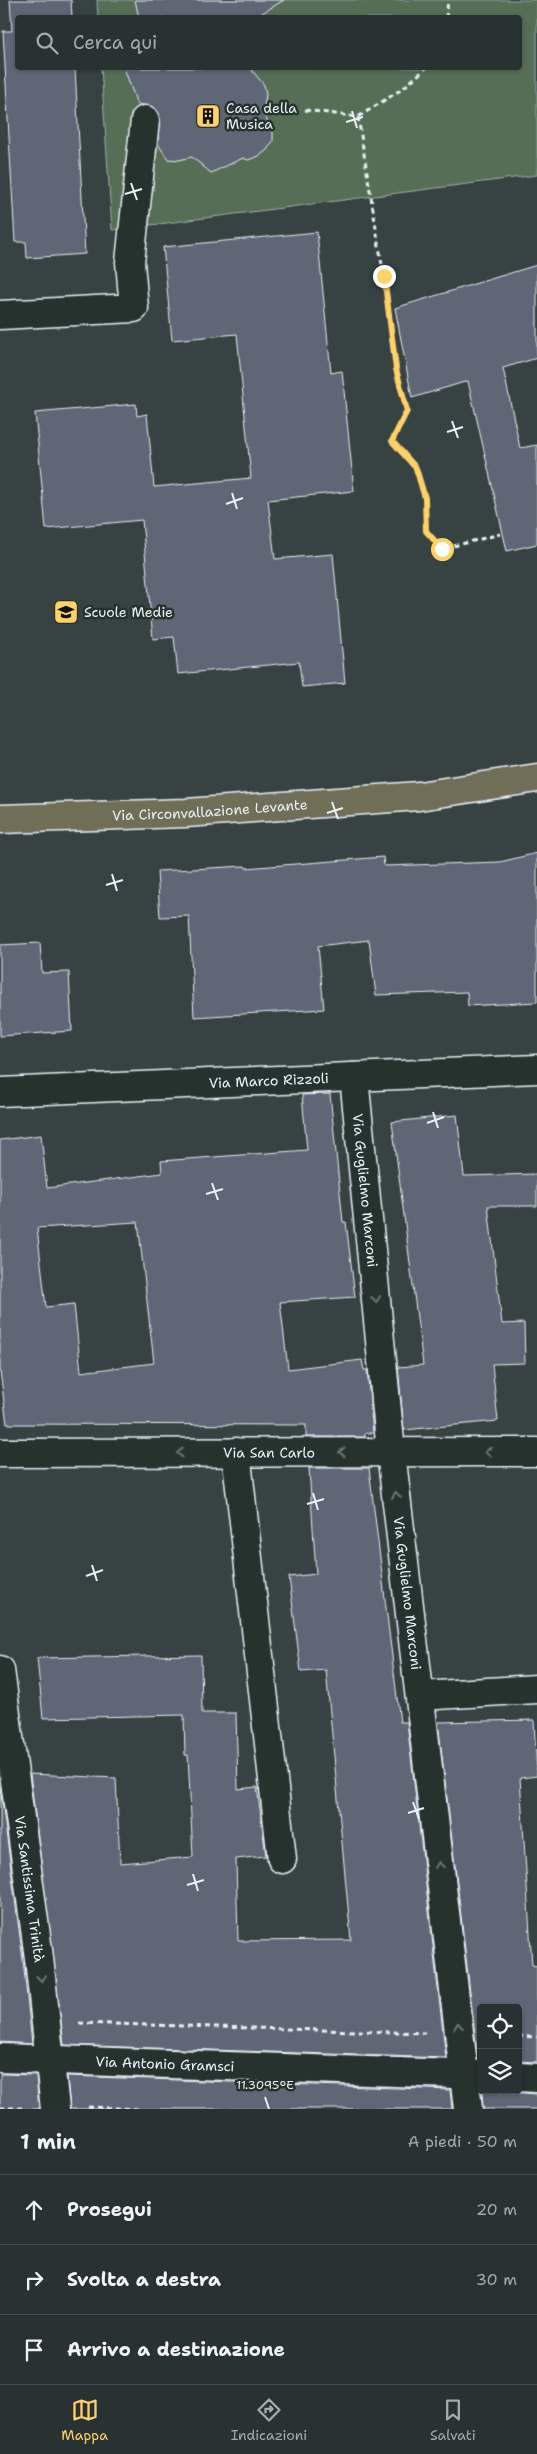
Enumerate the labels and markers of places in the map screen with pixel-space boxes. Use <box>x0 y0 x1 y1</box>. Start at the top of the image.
place label: Casa della Musica <box>226 99 297 133</box>
building icon: Casa della Musica <box>195 103 221 129</box>
school or university icon: Scuole Medie <box>53 599 79 625</box>
place label: Scuole Medie <box>84 603 173 621</box>

